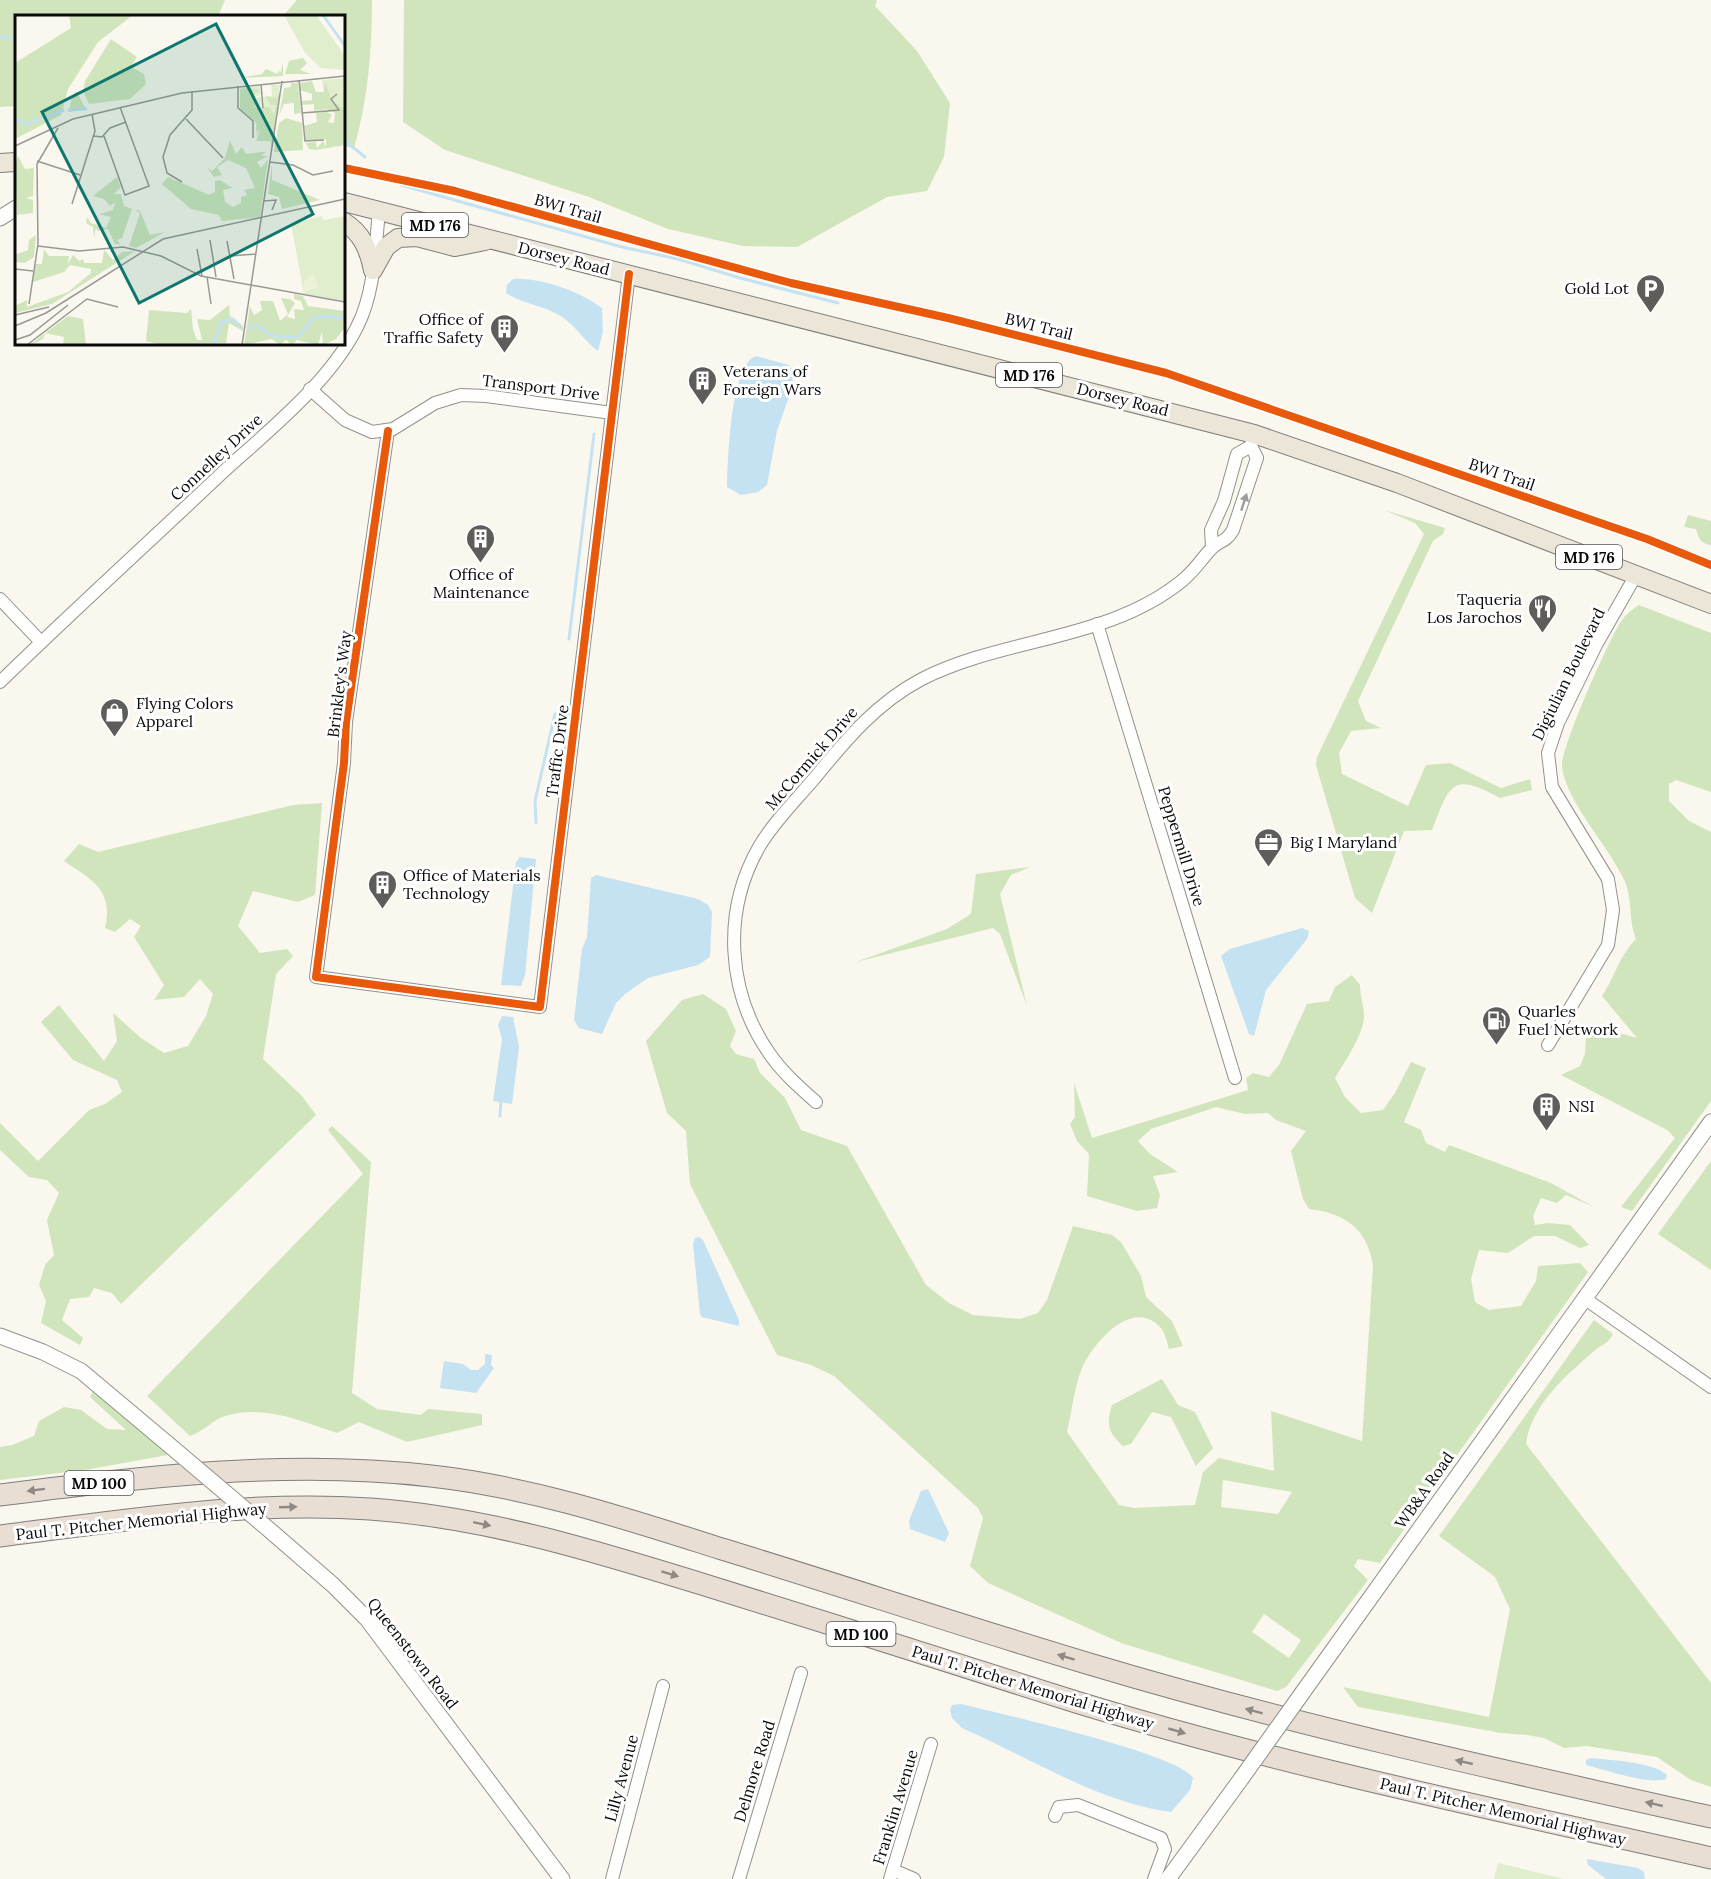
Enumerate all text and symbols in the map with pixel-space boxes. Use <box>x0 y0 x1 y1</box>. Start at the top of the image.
inset map <box>15 15 345 345</box>
street label: BWI Trail <box>532 189 604 227</box>
road number: MD 176 <box>402 213 468 237</box>
street label: Dorsey Road <box>516 237 612 279</box>
parking icon: Gold Lot <box>1634 272 1666 314</box>
place label: Gold Lot <box>1565 278 1630 298</box>
street label: BWI Trail <box>1003 308 1075 344</box>
place label: Office of Traffic Safety <box>384 309 485 347</box>
building icon: Office of Traffic Safety <box>488 312 520 354</box>
place label: Veterans of Foreign Wars <box>722 361 822 399</box>
road number: MD 176 <box>996 363 1062 387</box>
building icon: Veterans of Foreign Wars <box>686 364 718 406</box>
street label: Transport Drive <box>481 370 601 404</box>
street label: Dorsey Road <box>1075 378 1171 420</box>
street label: Connelley Drive <box>166 409 266 505</box>
street label: BWI Trail <box>1466 453 1538 495</box>
one-way arrow <box>1240 493 1249 511</box>
building icon: Office of Maintenance <box>465 522 497 564</box>
road number: MD 176 <box>1556 545 1622 569</box>
place label: Office of Maintenance <box>433 564 530 602</box>
place label: Taqueria Los Jarochos <box>1427 589 1522 627</box>
restaurant icon: Taqueria Los Jarochos <box>1527 592 1559 634</box>
street label: Digiulian Boulevard <box>1527 604 1609 744</box>
street label: Brinkley's Way <box>323 629 356 739</box>
place label: Flying Colors Apparel <box>135 693 233 731</box>
shop icon: Flying Colors Apparel <box>99 696 131 738</box>
street label: McCormick Drive <box>761 702 862 814</box>
street label: Traffic Drive <box>541 703 573 799</box>
street label: Peppermill Drive <box>1154 783 1210 909</box>
office icon: Big I Maryland <box>1253 826 1285 868</box>
place label: Big I Maryland <box>1290 832 1398 852</box>
place label: Office of Materials Technology <box>403 865 541 903</box>
building icon: Office of Materials Technology <box>366 868 398 910</box>
place label: Quarles Fuel Network <box>1518 1001 1618 1039</box>
fuel station icon: Quarles Fuel Network <box>1481 1004 1513 1046</box>
building icon: NSI <box>1531 1090 1563 1132</box>
place label: NSI <box>1568 1096 1595 1116</box>
street label: WB&A Road <box>1390 1447 1458 1532</box>
road number: MD 100 <box>64 1471 134 1495</box>
one-way arrow <box>27 1486 46 1495</box>
street label: Paul T. Pitcher Memorial Highway <box>15 1498 268 1544</box>
one-way arrow <box>278 1502 297 1512</box>
one-way arrow <box>473 1520 492 1529</box>
one-way arrow <box>661 1570 679 1579</box>
street label: Queenstown Road <box>363 1593 463 1713</box>
road number: MD 100 <box>826 1622 896 1646</box>
street label: Paul T. Pitcher Memorial Highway <box>910 1641 1157 1734</box>
one-way arrow <box>1057 1652 1075 1661</box>
one-way arrow <box>1245 1706 1263 1715</box>
street label: Delmore Road <box>729 1717 779 1824</box>
one-way arrow <box>1169 1727 1187 1736</box>
street label: Lilly Avenue <box>600 1732 642 1824</box>
street label: Franklin Avenue <box>868 1747 922 1867</box>
one-way arrow <box>1454 1756 1473 1766</box>
street label: Paul T. Pitcher Memorial Highway <box>1378 1773 1629 1849</box>
one-way arrow <box>1645 1799 1663 1809</box>

